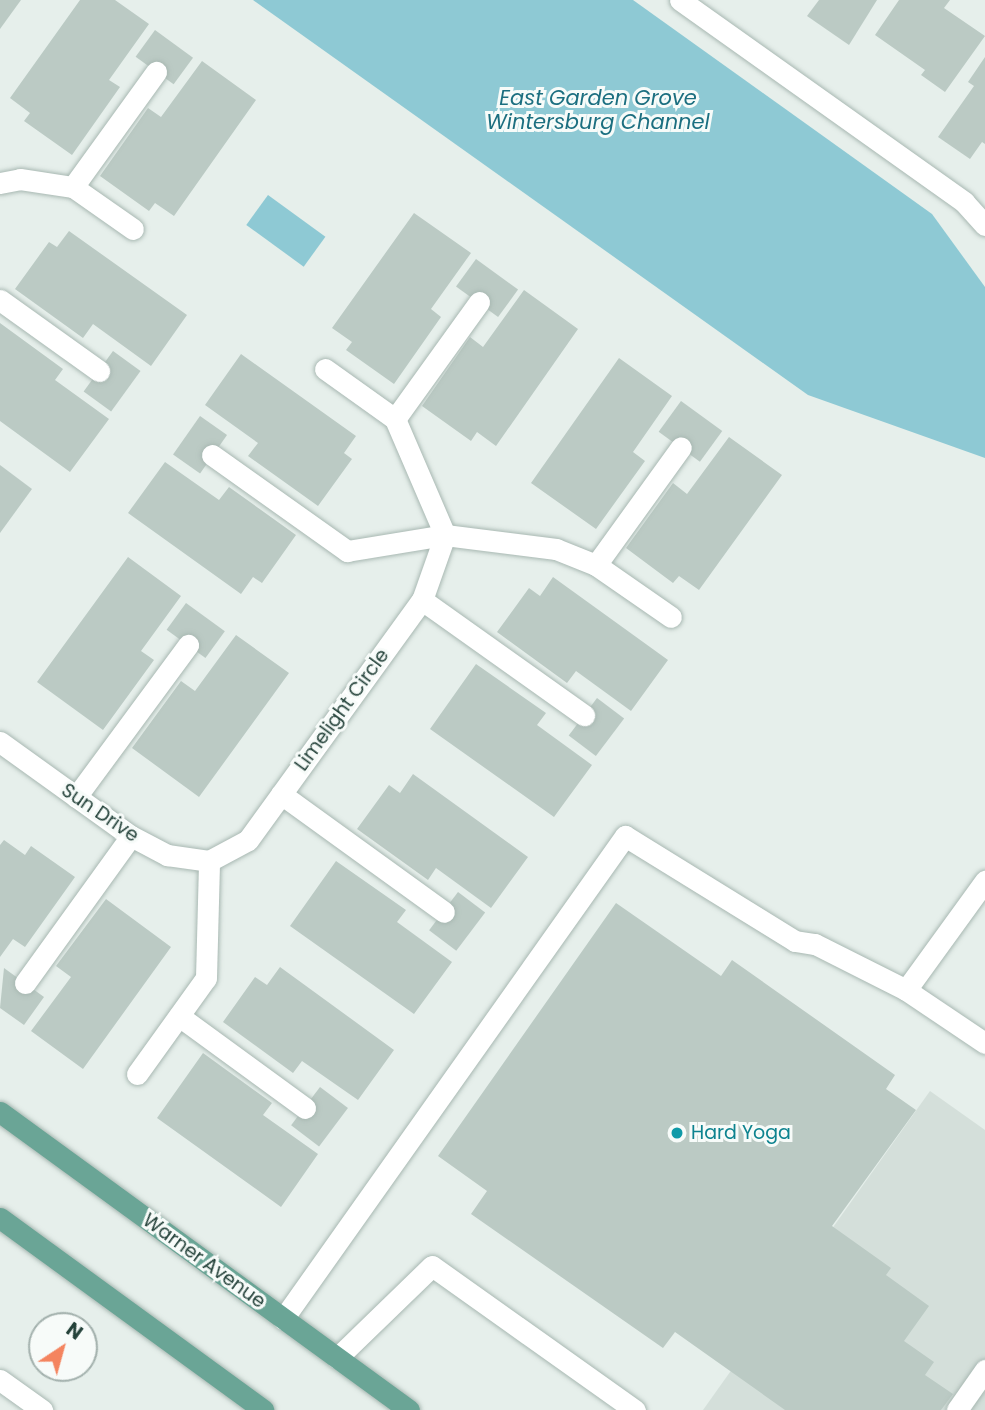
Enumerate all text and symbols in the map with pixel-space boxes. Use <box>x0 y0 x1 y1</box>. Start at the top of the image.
water label: East Garden Grove Wintersburg Channel <box>486 85 710 135</box>
street label: Limelight Circle <box>290 645 394 775</box>
street label: Sun Drive <box>57 779 143 847</box>
place label: Hard Yoga <box>691 1122 791 1144</box>
marker: Hard Yoga <box>669 1125 685 1141</box>
street label: Warner Avenue <box>138 1209 270 1313</box>
north arrow <box>28 1312 98 1382</box>
text: N <box>61 1316 88 1346</box>

